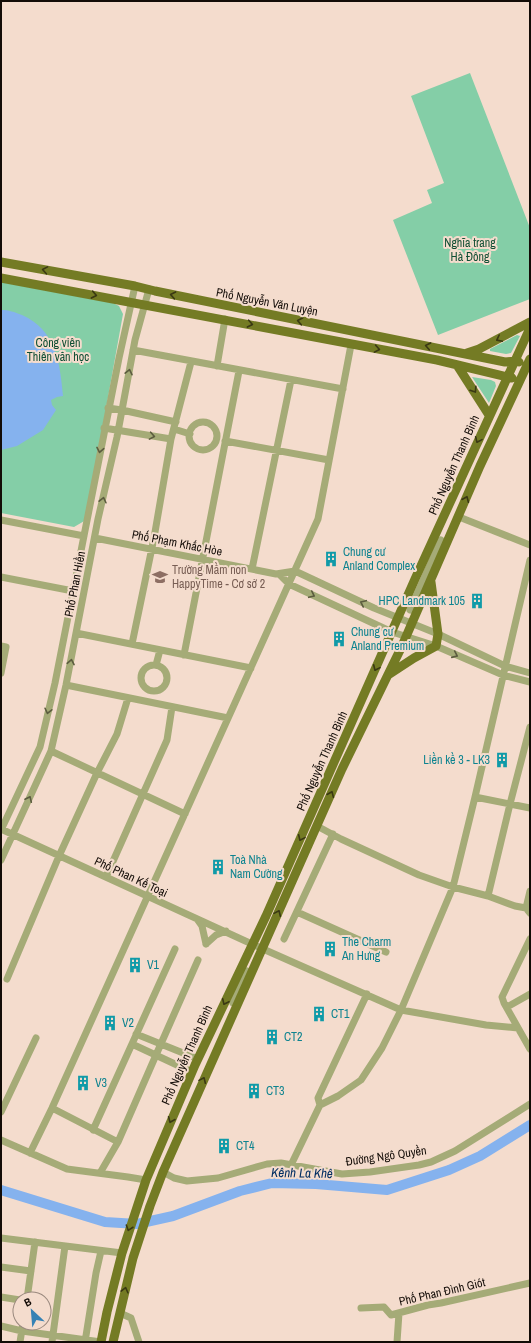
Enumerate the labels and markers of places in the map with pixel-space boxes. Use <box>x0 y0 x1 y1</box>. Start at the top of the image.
place label: Chung cư Anland Complex <box>342 544 415 574</box>
building icon: Chung cư Anland Complex <box>322 550 340 568</box>
place label: Trường Mầm non HappyTime - Cơ sở 2 <box>172 562 265 592</box>
school or university icon: Trường Mầm non HappyTime - Cơ sở 2 <box>151 568 169 586</box>
building icon: HPC Landmark 105 <box>468 592 486 610</box>
place label: HPC Landmark 105 <box>379 593 466 609</box>
place label: Chung cư Anland Premium <box>350 624 424 654</box>
building icon: Chung cư Anland Premium <box>330 630 348 648</box>
building icon: Liền kề 3 - LK3 <box>493 751 511 769</box>
place label: Liền kề 3 - LK3 <box>423 752 490 768</box>
place label: Toà Nhà Nam Cường <box>230 852 283 882</box>
building icon: Toà Nhà Nam Cường <box>209 858 227 876</box>
place label: The Charm An Hưng <box>341 934 391 964</box>
building icon: The Charm An Hưng <box>321 940 339 958</box>
building icon: V1 <box>126 956 144 974</box>
place label: V1 <box>147 957 160 973</box>
building icon: CT1 <box>310 1005 328 1023</box>
place label: CT1 <box>331 1006 350 1022</box>
building icon: V2 <box>101 1014 119 1032</box>
place label: V2 <box>122 1015 134 1031</box>
building icon: CT2 <box>263 1028 281 1046</box>
place label: CT2 <box>284 1029 303 1045</box>
building icon: V3 <box>74 1074 92 1092</box>
place label: V3 <box>95 1075 107 1091</box>
building icon: CT3 <box>245 1082 263 1100</box>
place label: CT3 <box>266 1083 285 1099</box>
building icon: CT4 <box>215 1137 233 1155</box>
place label: CT4 <box>236 1138 255 1154</box>

